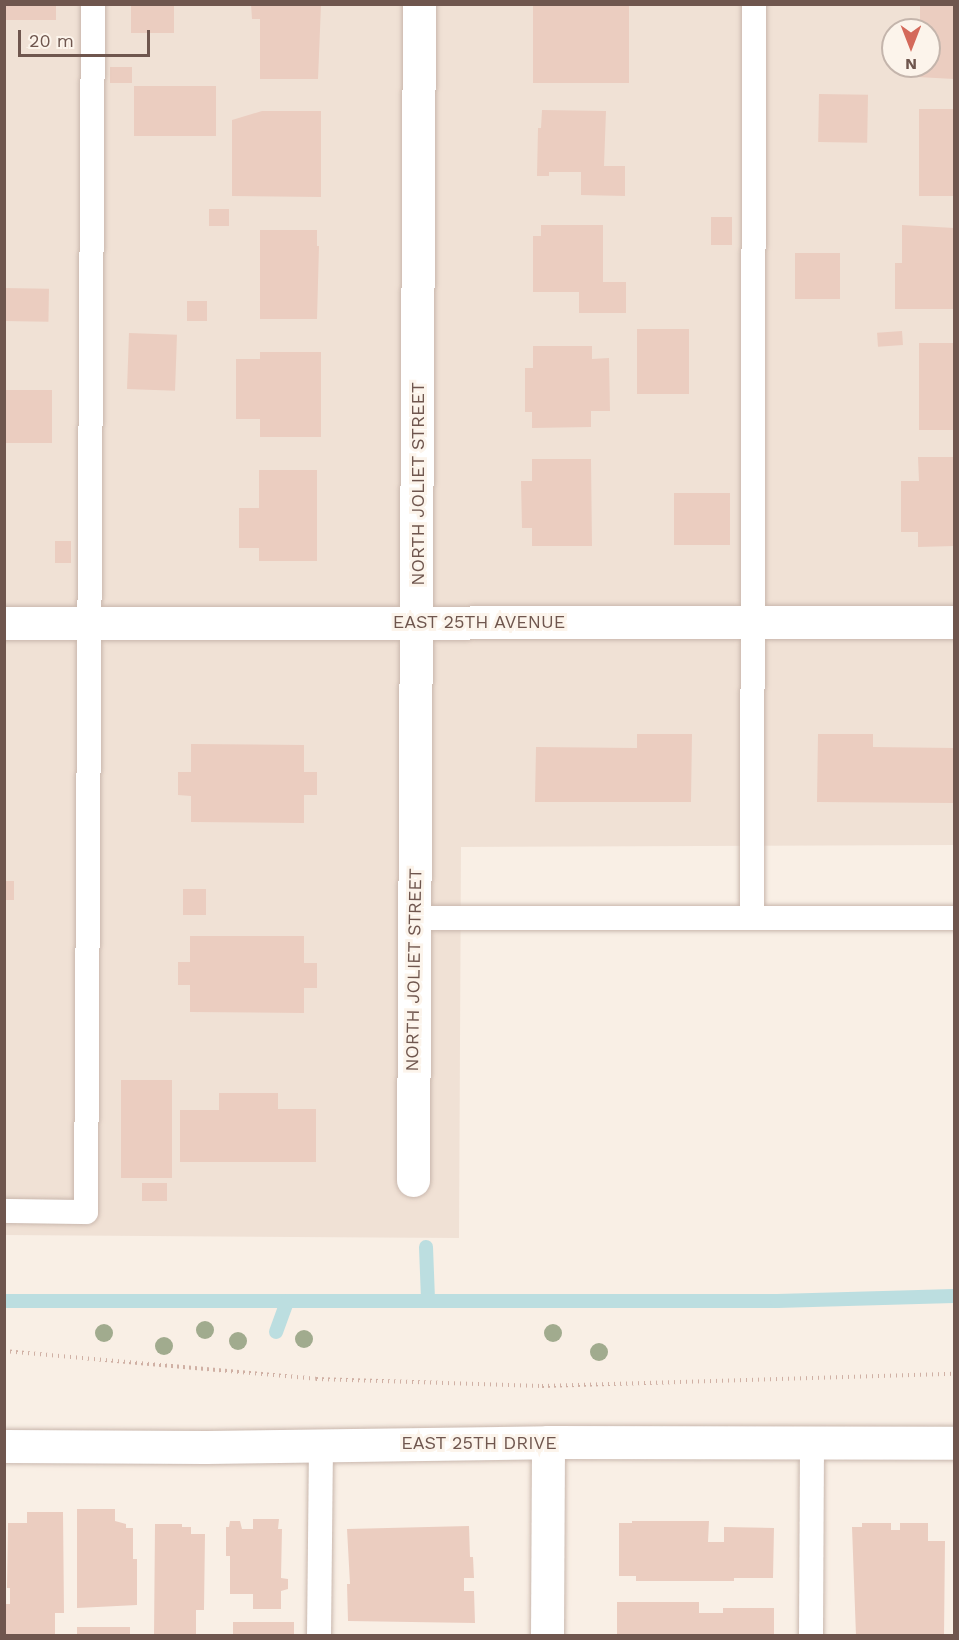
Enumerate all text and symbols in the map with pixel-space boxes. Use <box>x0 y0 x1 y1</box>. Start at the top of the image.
scale bar <box>21 18 153 56</box>
north arrow <box>881 18 941 78</box>
text: 20 m <box>29 30 74 51</box>
text: N <box>905 55 917 74</box>
street label: NORTH JOLIET STREET <box>407 382 429 586</box>
street label: EAST 25TH AVENUE <box>392 611 566 633</box>
street label: NORTH JOLIET STREET <box>401 868 427 1072</box>
street label: EAST 25TH DRIVE <box>401 1432 557 1454</box>

